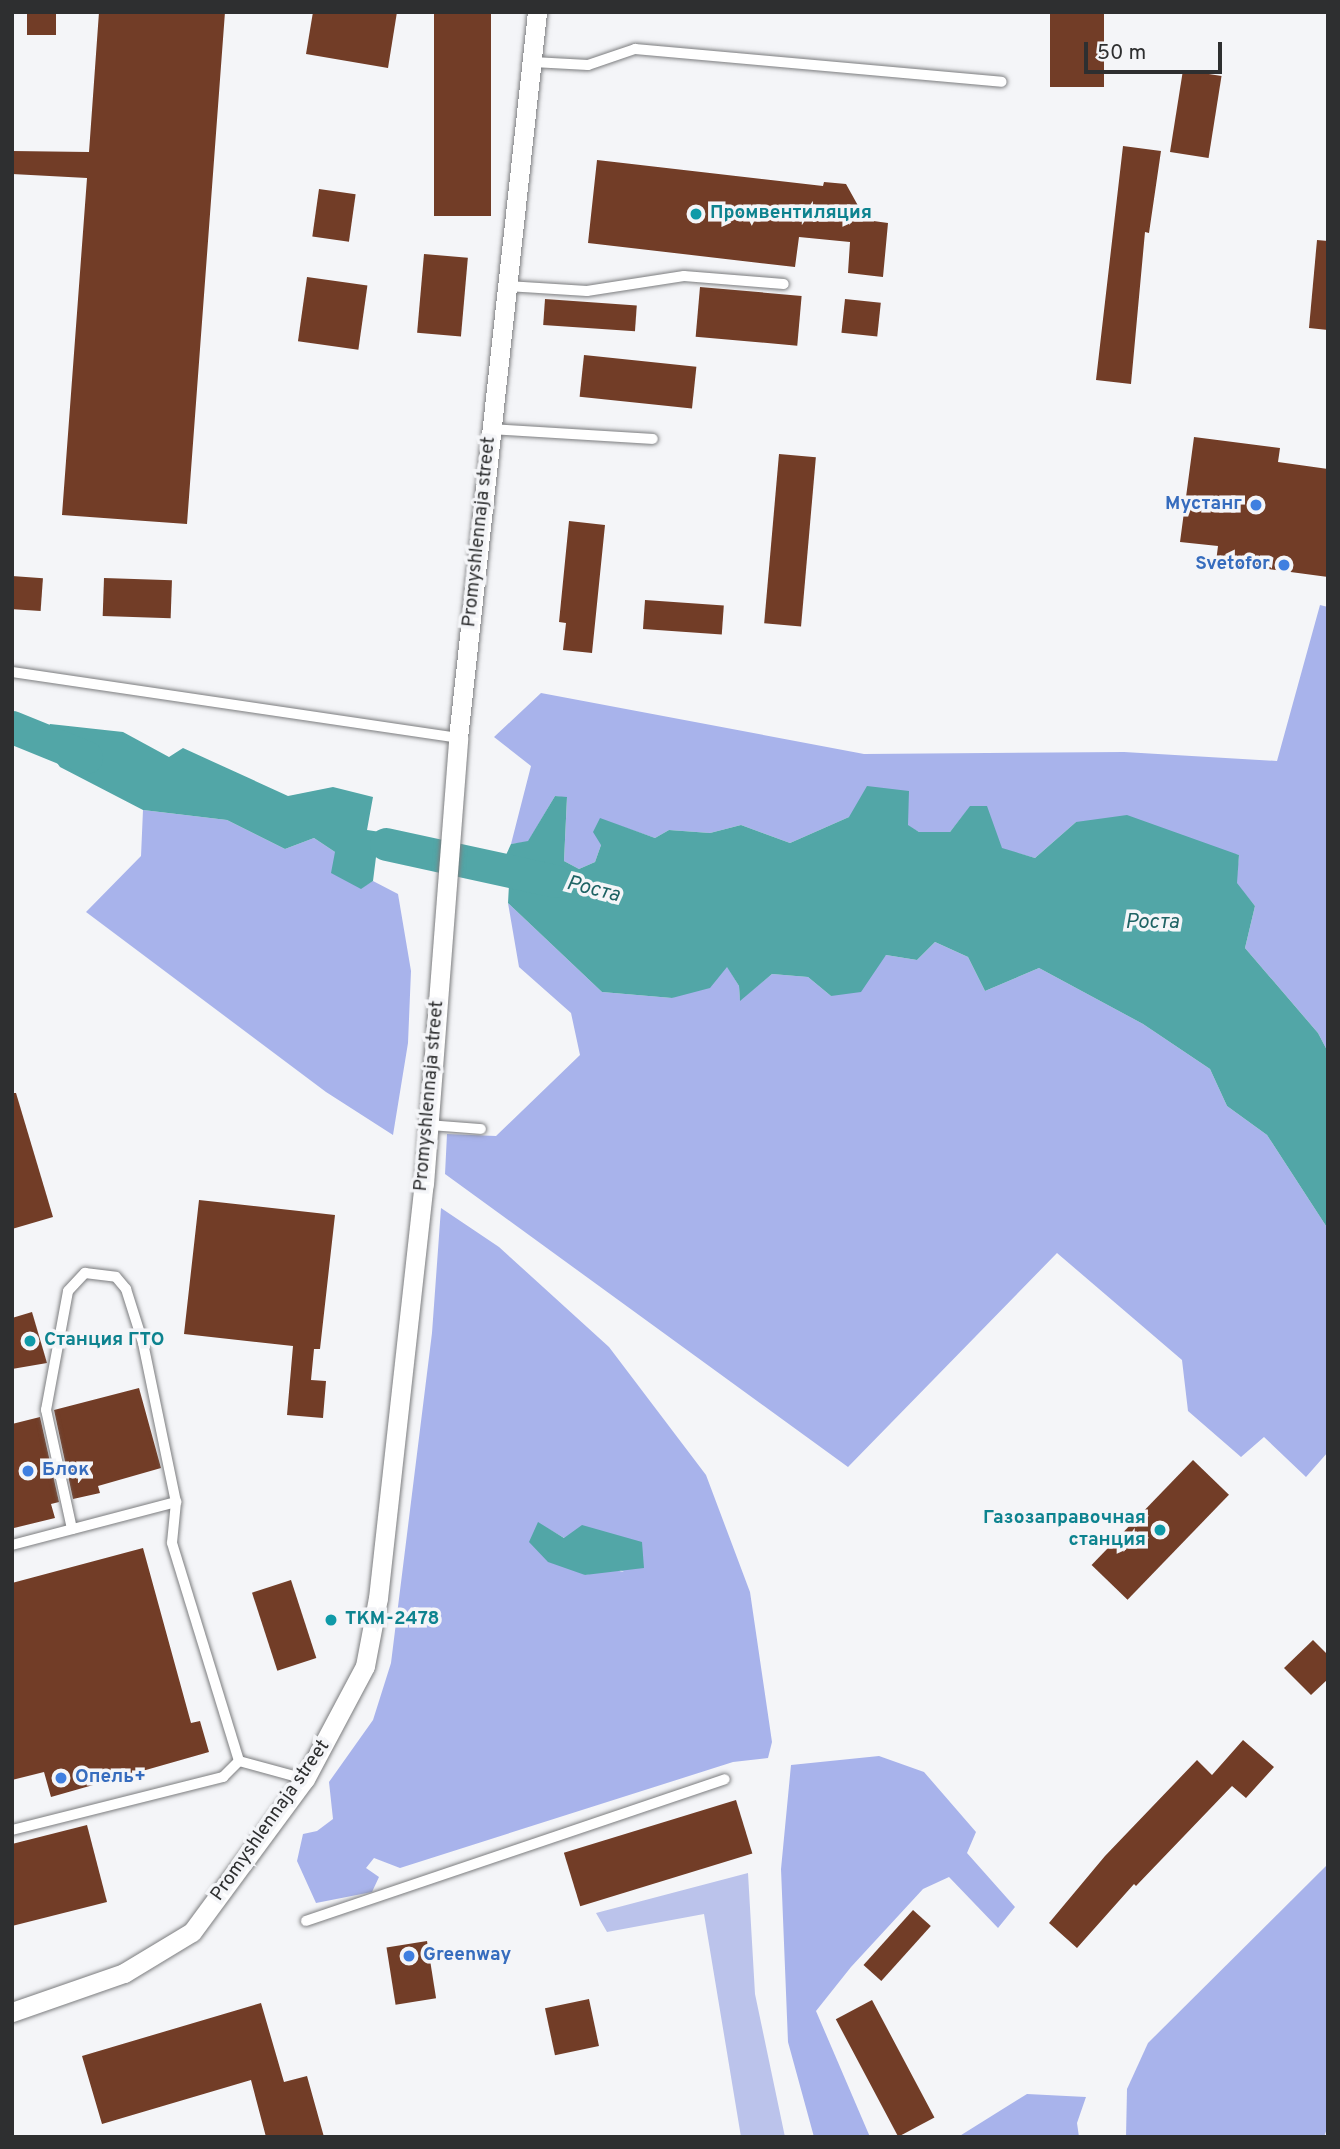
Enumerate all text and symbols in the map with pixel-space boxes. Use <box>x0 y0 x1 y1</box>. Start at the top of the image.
scale bar <box>1088 28 1226 72</box>
text: 50 m <box>1097 40 1146 67</box>
place label: Промвентиляция <box>710 203 872 225</box>
marker: Промвентиляция <box>688 206 704 222</box>
street label: Promyshlennaja street <box>459 436 501 628</box>
place label: Мустанг <box>1165 494 1242 516</box>
marker: Мустанг <box>1248 497 1264 513</box>
place label: Svetofor <box>1195 554 1270 576</box>
marker: Svetofor <box>1276 557 1292 573</box>
water label: Роста <box>564 871 622 909</box>
water label: Роста <box>1125 910 1179 936</box>
street label: Promyshlennaja street <box>410 1000 450 1192</box>
place label: Станция ГТО <box>44 1330 165 1352</box>
marker: Станция ГТО <box>22 1333 38 1349</box>
place label: Блок <box>42 1460 89 1482</box>
marker: Блок <box>20 1463 36 1479</box>
place label: Газозаправочная станция <box>983 1508 1146 1552</box>
marker: Газозаправочная станция <box>1152 1522 1168 1538</box>
place label: ТКМ-2478 <box>345 1609 439 1631</box>
marker: ТКМ-2478 <box>323 1612 339 1628</box>
street label: Promyshlennaja street <box>207 1736 335 1906</box>
place label: Опель+ <box>75 1767 146 1789</box>
marker: Опель+ <box>53 1770 69 1786</box>
place label: Greenway <box>423 1945 511 1967</box>
marker: Greenway <box>401 1948 417 1964</box>

